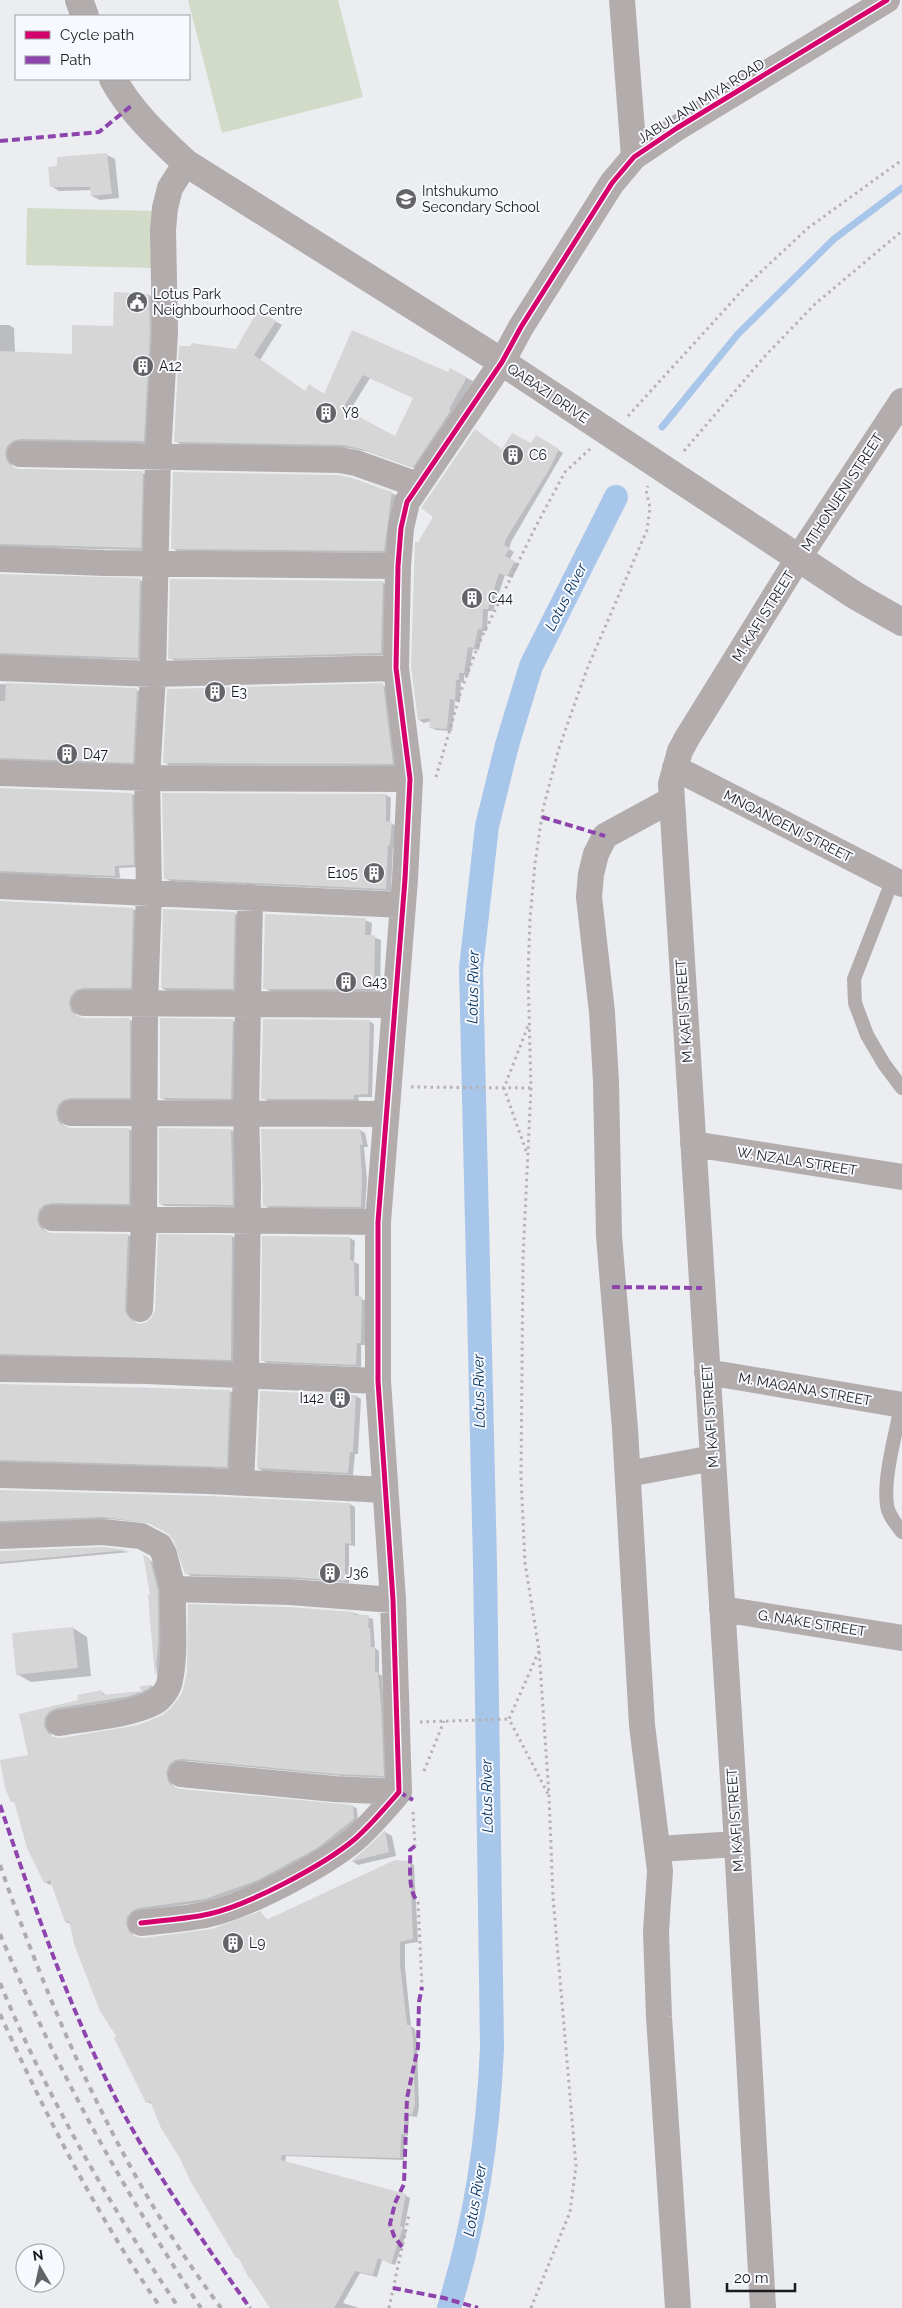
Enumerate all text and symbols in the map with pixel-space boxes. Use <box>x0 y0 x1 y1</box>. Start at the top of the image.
legend <box>15 15 190 80</box>
text: Cycle path <box>60 26 134 44</box>
text: Path <box>60 51 91 69</box>
street label: JABULANI MIYA ROAD <box>635 55 767 147</box>
place label: Intshukumo Secondary School <box>422 183 540 215</box>
school or university icon: Intshukumo Secondary School <box>394 187 418 211</box>
place label: Lotus Park Neighbourhood Centre <box>153 286 303 318</box>
public building icon: Lotus Park Neighbourhood Centre <box>125 290 149 314</box>
building icon: A12 <box>131 354 155 378</box>
place label: A12 <box>159 358 182 374</box>
street label: QABAZI DRIVE <box>504 360 592 426</box>
building icon: Y8 <box>314 401 338 425</box>
place label: Y8 <box>342 405 359 421</box>
street label: MTHONJENI STREET <box>798 430 886 554</box>
building icon: C6 <box>501 443 525 467</box>
place label: C6 <box>529 447 547 463</box>
water label: Lotus River <box>541 559 591 634</box>
street label: M. KAFI STREET <box>729 567 798 664</box>
building icon: C44 <box>460 586 484 610</box>
place label: C44 <box>488 590 513 606</box>
building icon: E3 <box>203 680 227 704</box>
place label: E3 <box>231 684 247 700</box>
building icon: D47 <box>55 742 79 766</box>
place label: D47 <box>83 746 109 762</box>
street label: MNQANQENI STREET <box>721 787 855 866</box>
building icon: E105 <box>362 861 386 885</box>
place label: E105 <box>327 865 358 881</box>
water label: Lotus River <box>463 949 483 1024</box>
street label: M. KAFI STREET <box>672 958 696 1063</box>
building icon: G43 <box>334 970 358 994</box>
place label: G43 <box>362 974 387 990</box>
street label: W. NZALA STREET <box>736 1144 859 1178</box>
water label: Lotus River <box>469 1353 489 1428</box>
street label: M. KAFI STREET <box>698 1363 722 1468</box>
street label: M. MAQANA STREET <box>737 1369 873 1409</box>
building icon: I142 <box>328 1386 352 1410</box>
place label: I142 <box>300 1390 324 1406</box>
building icon: J36 <box>318 1561 342 1585</box>
place label: J36 <box>346 1565 369 1581</box>
street label: G. NAKE STREET <box>757 1607 868 1640</box>
water label: Lotus River <box>477 1758 497 1833</box>
street label: M. KAFI STREET <box>723 1767 747 1872</box>
building icon: L9 <box>221 1931 245 1955</box>
place label: L9 <box>249 1935 265 1951</box>
water label: Lotus River <box>460 2161 490 2238</box>
north arrow <box>15 2243 65 2293</box>
text: N <box>31 2246 44 2264</box>
scale bar <box>727 2260 794 2292</box>
text: 20 m <box>734 2269 769 2287</box>

